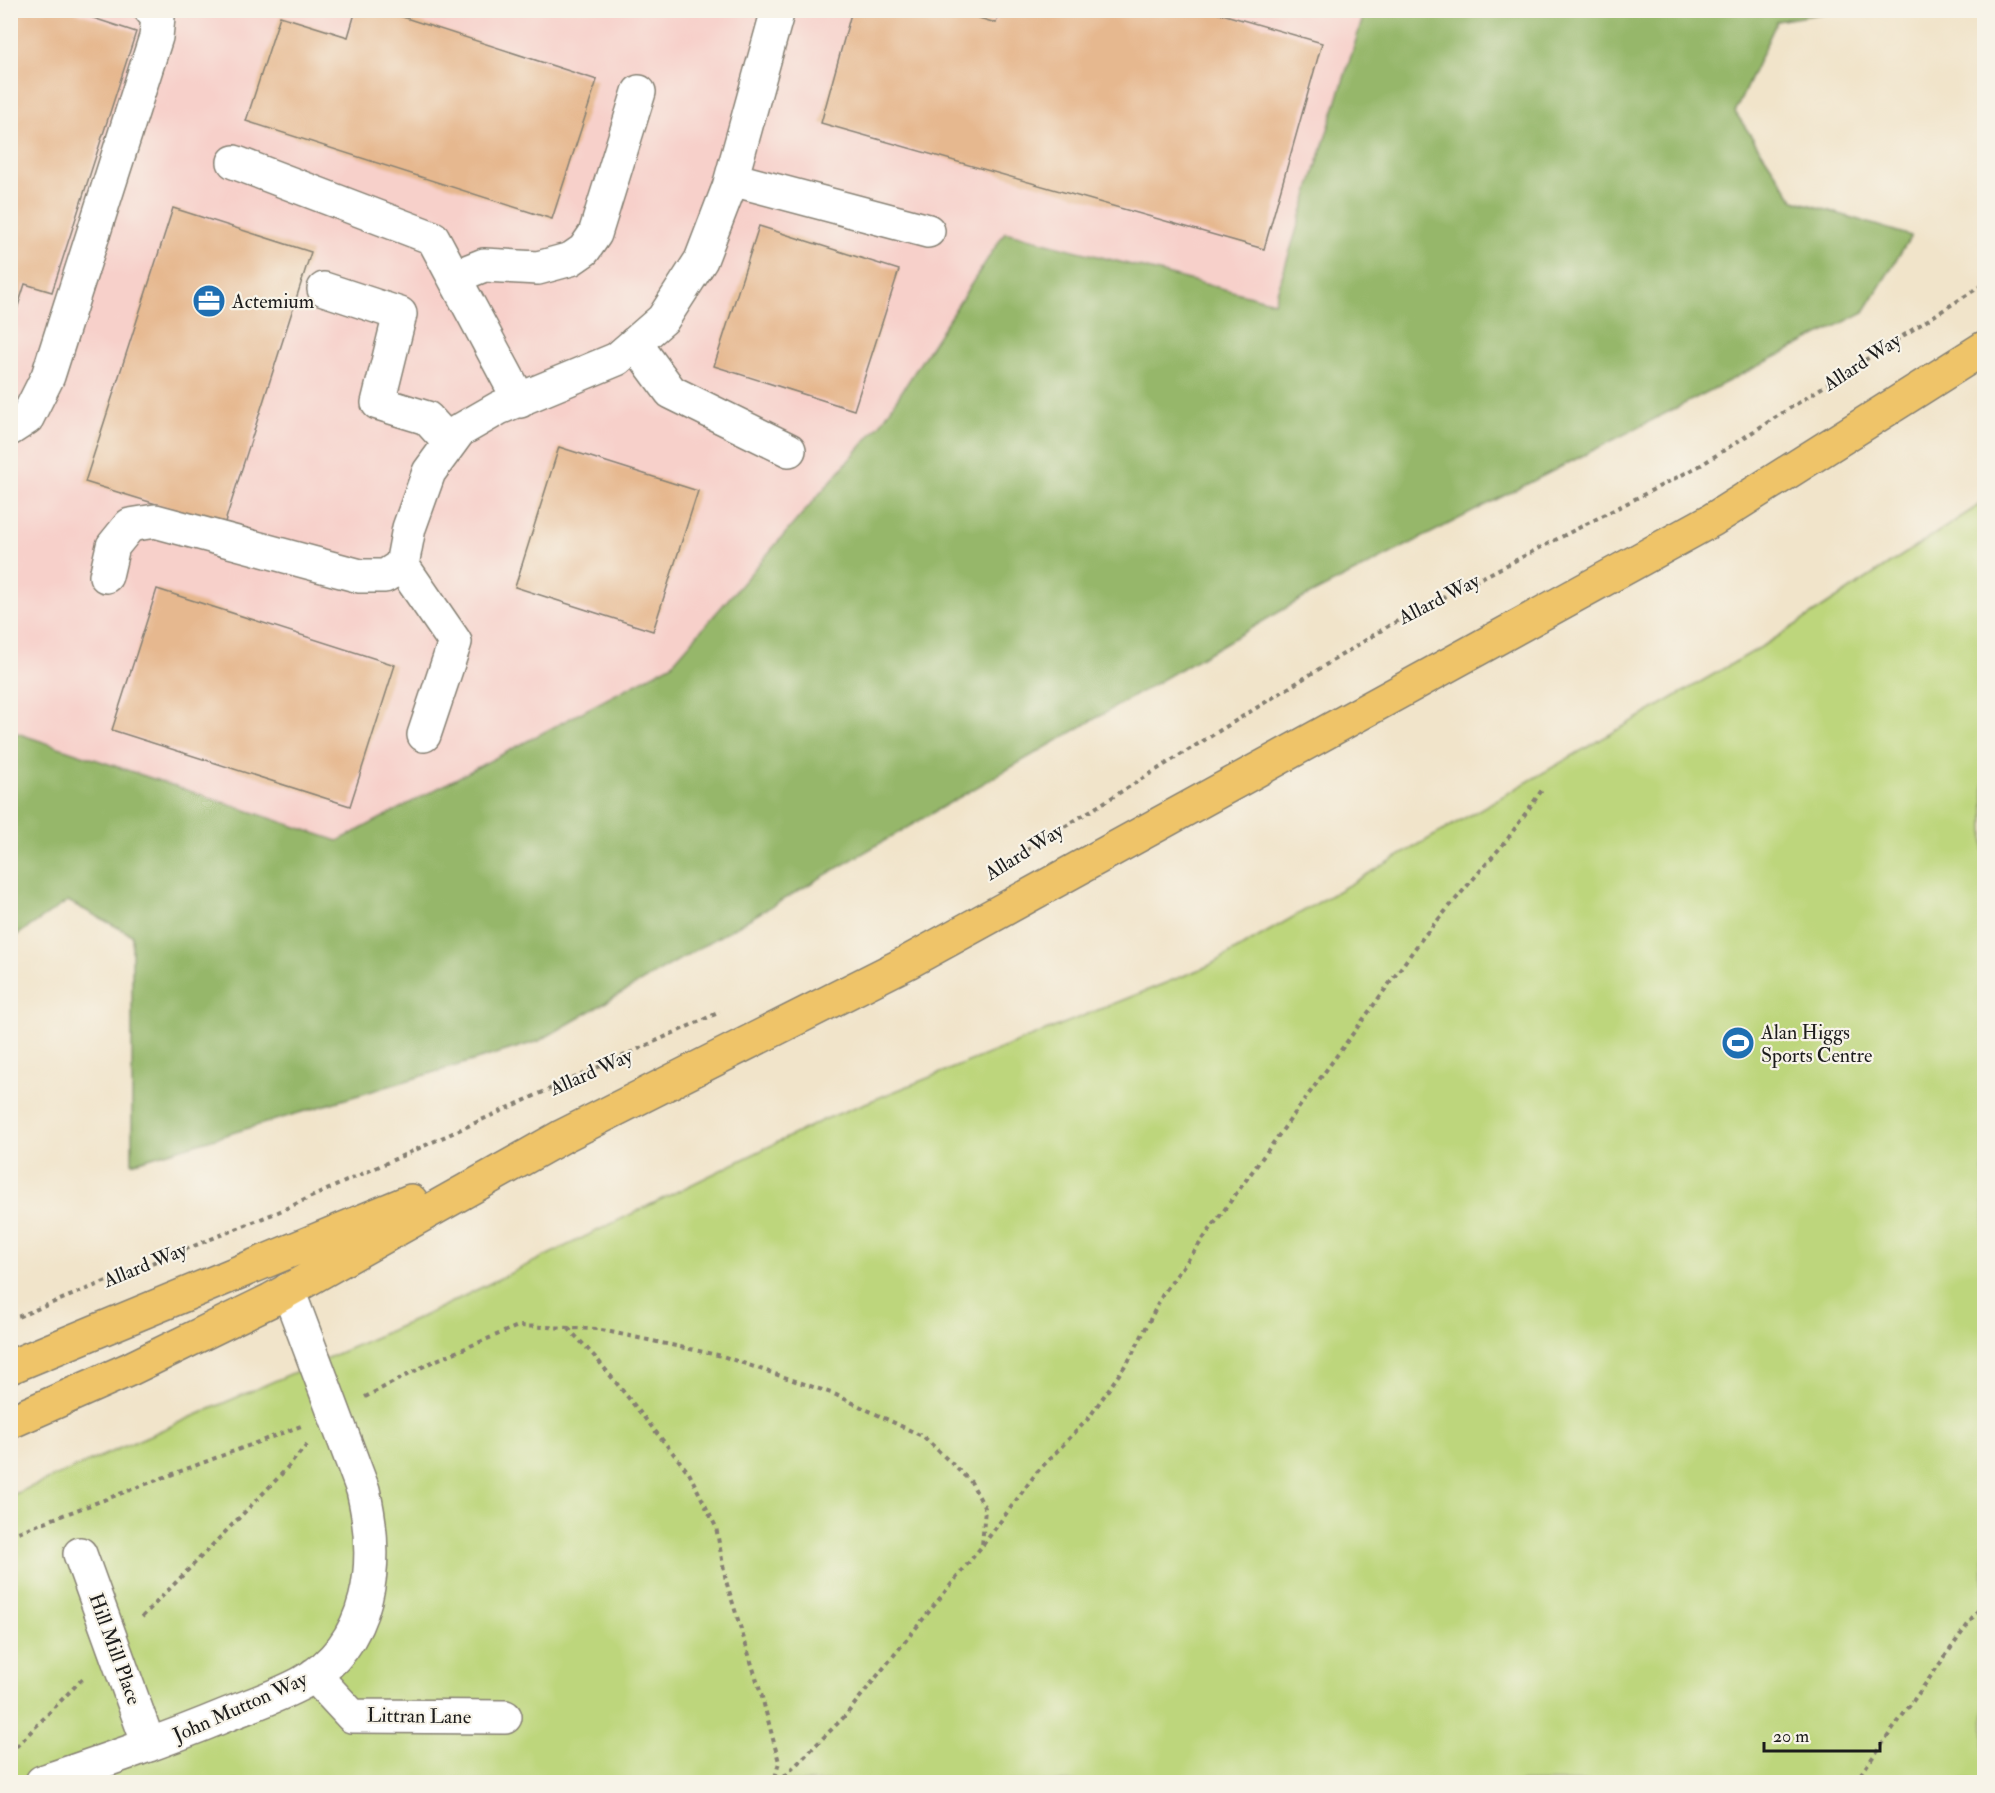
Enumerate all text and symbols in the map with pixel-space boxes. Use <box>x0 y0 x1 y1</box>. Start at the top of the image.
office icon: Actemium <box>191 283 227 319</box>
place label: Actemium <box>231 289 315 314</box>
street label: Allard Way <box>1817 327 1907 397</box>
street label: Allard Way <box>1393 567 1485 631</box>
street label: Allard Way <box>979 817 1069 886</box>
place label: Alan Higgs Sports Centre <box>1760 1020 1872 1069</box>
sports icon: Alan Higgs Sports Centre <box>1720 1025 1756 1061</box>
street label: Allard Way <box>545 1042 637 1102</box>
street label: Allard Way <box>99 1236 192 1293</box>
street label: Hill Mill Place <box>83 1590 147 1708</box>
street label: John Mutton Way <box>168 1666 312 1748</box>
street label: Littran Lane <box>367 1703 471 1729</box>
scale bar <box>1764 1715 1880 1753</box>
text: 20 m <box>1773 1725 1809 1748</box>

